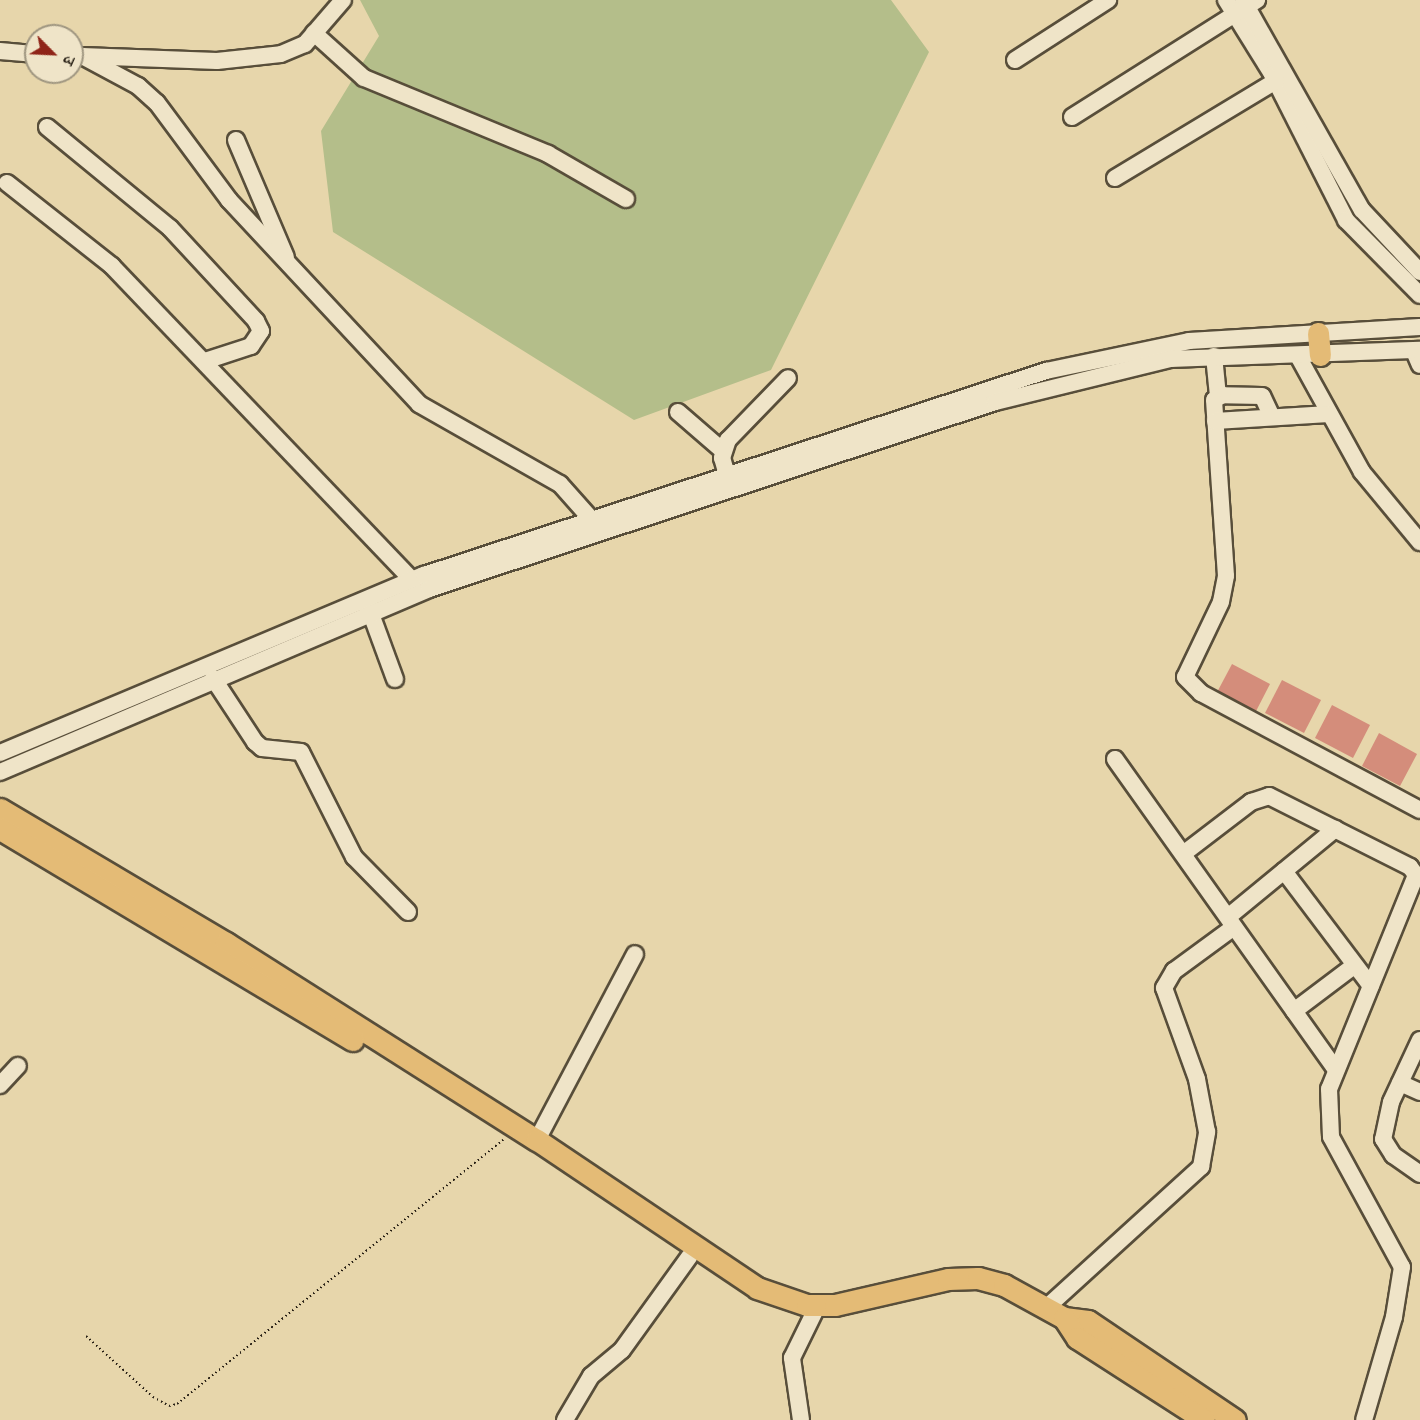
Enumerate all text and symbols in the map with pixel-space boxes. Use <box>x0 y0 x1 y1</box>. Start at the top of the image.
north arrow <box>24 24 84 84</box>
text: उ <box>57 52 80 69</box>

